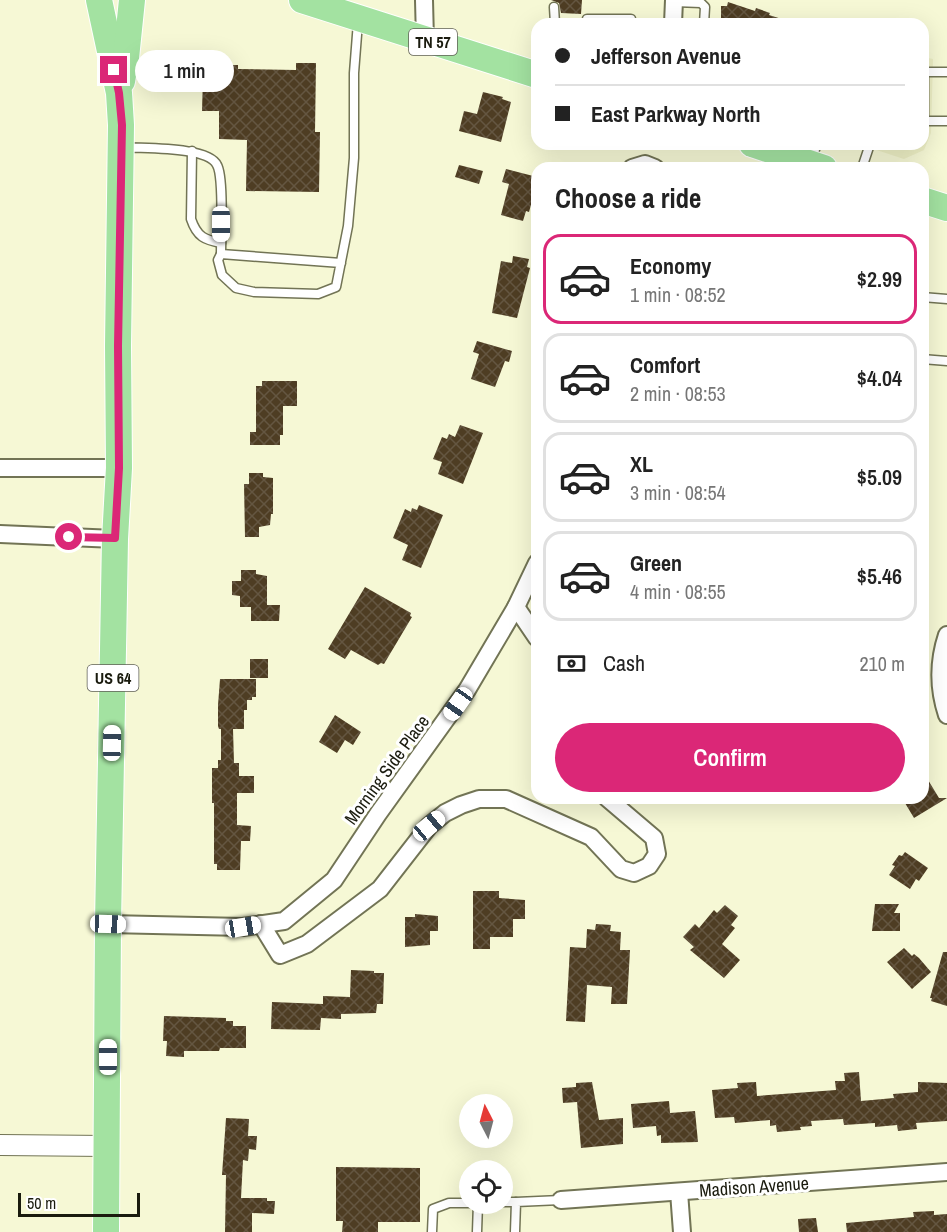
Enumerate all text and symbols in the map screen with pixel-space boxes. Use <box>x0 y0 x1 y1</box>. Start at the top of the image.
road number: TN 57 <box>409 29 457 55</box>
text: Jefferson Avenue <box>591 41 741 71</box>
callout: 1 min <box>135 49 234 91</box>
route end <box>100 56 127 83</box>
text: 1 min <box>163 57 206 84</box>
text: East Parkway North <box>591 99 760 129</box>
text: Choose a ride <box>555 180 701 216</box>
car <box>212 206 230 242</box>
text: Economy <box>630 251 711 281</box>
icon: car <box>558 252 612 306</box>
text: $2.99 <box>857 264 902 294</box>
text: 1 min · 08:52 <box>630 281 726 308</box>
text: Comfort <box>630 350 700 380</box>
icon: car <box>558 351 612 405</box>
text: $4.04 <box>857 363 902 393</box>
text: 2 min · 08:53 <box>630 380 726 407</box>
text: XL <box>630 449 653 479</box>
icon: car <box>558 450 612 504</box>
text: $5.09 <box>857 462 902 492</box>
text: 3 min · 08:54 <box>630 479 726 506</box>
route start <box>55 523 82 550</box>
text: Green <box>630 548 682 578</box>
icon: car <box>558 549 612 603</box>
text: $5.46 <box>857 561 902 591</box>
text: 4 min · 08:55 <box>630 578 726 605</box>
icon: cash <box>555 647 588 680</box>
text: Cash <box>603 648 645 678</box>
text: 210 m <box>859 650 905 677</box>
road number: US 64 <box>88 665 138 691</box>
car <box>440 684 476 724</box>
street label: Morning Side Place <box>338 710 435 829</box>
button: Confirm <box>555 723 905 792</box>
car <box>103 725 121 761</box>
car <box>409 808 449 844</box>
car <box>90 914 126 934</box>
car <box>224 915 262 939</box>
car <box>99 1039 117 1075</box>
north arrow <box>459 1094 513 1148</box>
map controls <box>459 1094 513 1214</box>
button: locate <box>459 1160 513 1214</box>
street label: Madison Avenue <box>698 1170 810 1203</box>
scale bar <box>18 1190 140 1218</box>
text: 50 m <box>27 1192 56 1214</box>

